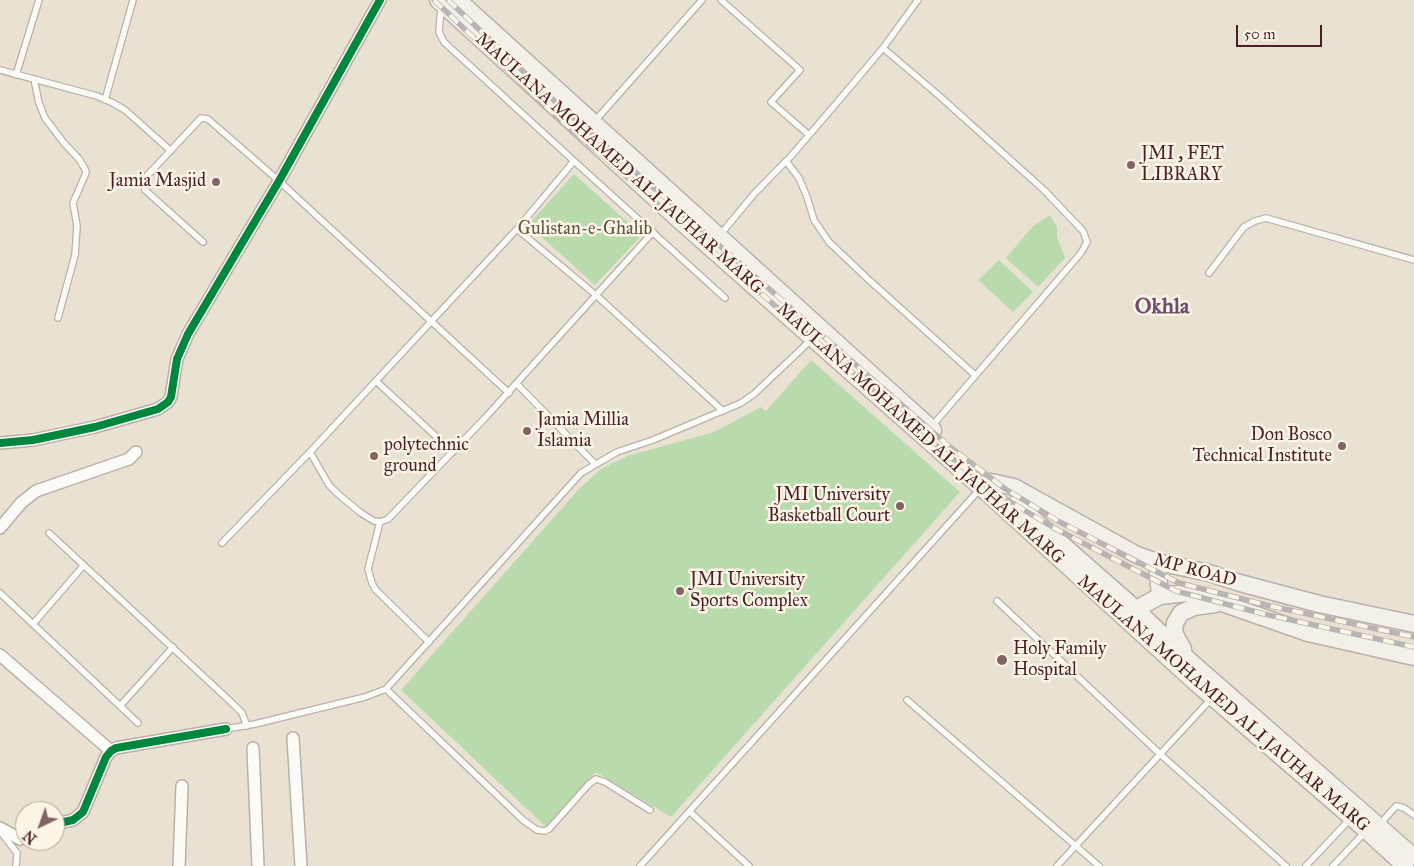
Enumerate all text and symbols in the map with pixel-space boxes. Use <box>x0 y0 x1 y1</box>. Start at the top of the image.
scale bar <box>1239 15 1325 47</box>
text: 50 m <box>1244 25 1276 43</box>
street label: MAULANA MOHAMED ALI JAUHAR MARG <box>470 29 768 299</box>
place label: JMI , FET LIBRARY <box>1141 144 1224 186</box>
marker: JMI , FET LIBRARY <box>1125 159 1137 171</box>
place label: Jamia Masjid <box>109 171 206 193</box>
marker: Jamia Masjid <box>210 176 222 188</box>
park label: Gulistan-e-Ghalib <box>518 219 652 241</box>
district label: Okhla <box>1135 295 1189 321</box>
street label: MAULANA MOHAMED ALI JAUHAR MARG <box>771 299 1069 569</box>
place label: Jamia Millia Islamia <box>537 410 629 452</box>
marker: Jamia Millia Islamia <box>521 425 533 437</box>
place label: Don Bosco Technical Institute <box>1192 425 1332 468</box>
place label: polytechnic ground <box>384 435 469 478</box>
marker: Don Bosco Technical Institute <box>1336 440 1348 452</box>
marker: polytechnic ground <box>368 450 380 462</box>
place label: JMI University Basketball Court <box>768 485 890 528</box>
marker: JMI University Basketball Court <box>894 500 906 512</box>
street label: MP ROAD <box>1151 550 1239 592</box>
place label: JMI University Sports Complex <box>690 570 808 612</box>
street label: MAULANA MOHAMED ALI JAUHAR MARG <box>1072 571 1374 837</box>
marker: JMI University Sports Complex <box>674 585 686 597</box>
place label: Holy Family Hospital <box>1013 639 1106 682</box>
marker: Holy Family Hospital <box>995 653 1009 667</box>
north arrow <box>15 801 65 851</box>
text: N <box>20 826 40 847</box>

